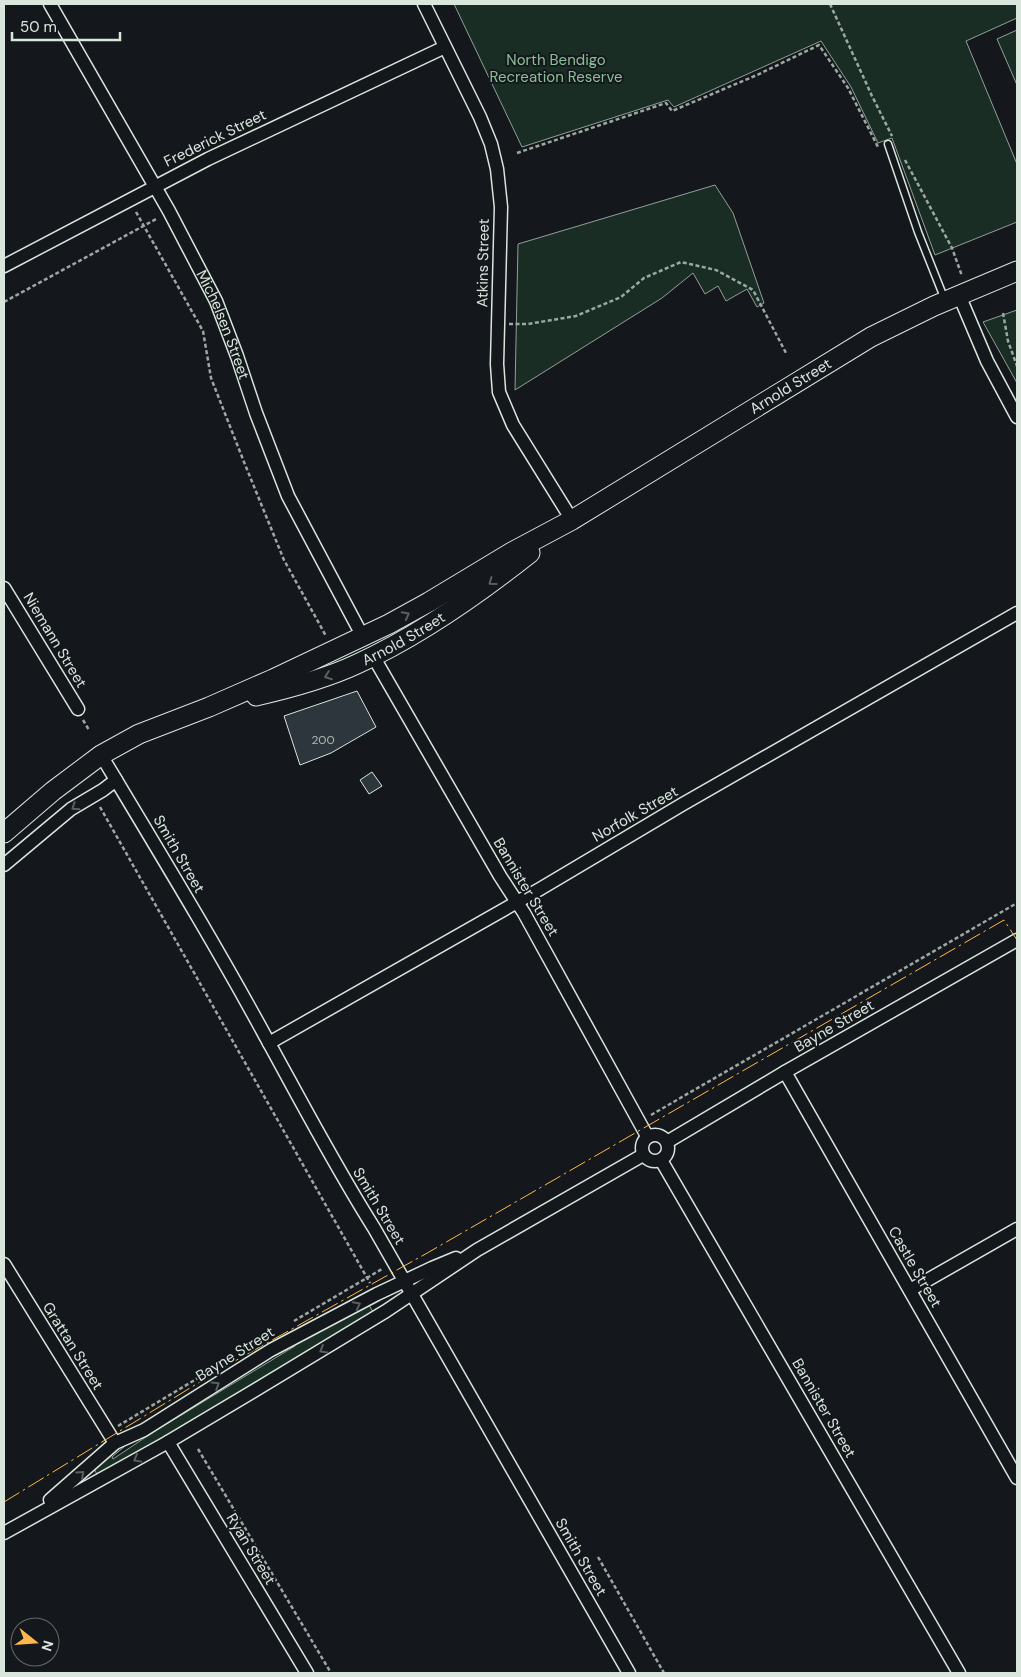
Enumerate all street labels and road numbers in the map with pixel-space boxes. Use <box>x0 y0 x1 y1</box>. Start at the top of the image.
street label: Frederick Street <box>160 105 270 171</box>
street label: Atkins Street <box>472 218 494 308</box>
street label: Michelsen Street <box>192 267 254 382</box>
street label: Arnold Street <box>746 354 835 419</box>
street label: Niemann Street <box>19 589 91 691</box>
street label: Arnold Street <box>359 608 449 670</box>
street label: Norfolk Street <box>588 781 682 847</box>
street label: Smith Street <box>149 811 209 897</box>
street label: Bannister Street <box>489 834 563 940</box>
street label: Bayne Street <box>790 995 878 1057</box>
street label: Smith Street <box>348 1164 410 1248</box>
street label: Castle Street <box>884 1223 946 1311</box>
street label: Grattan Street <box>38 1298 108 1394</box>
street label: Bayne Street <box>192 1322 278 1386</box>
street label: Bannister Street <box>787 1355 861 1461</box>
street label: Ryan Street <box>222 1510 280 1589</box>
street label: Smith Street <box>551 1514 611 1600</box>

